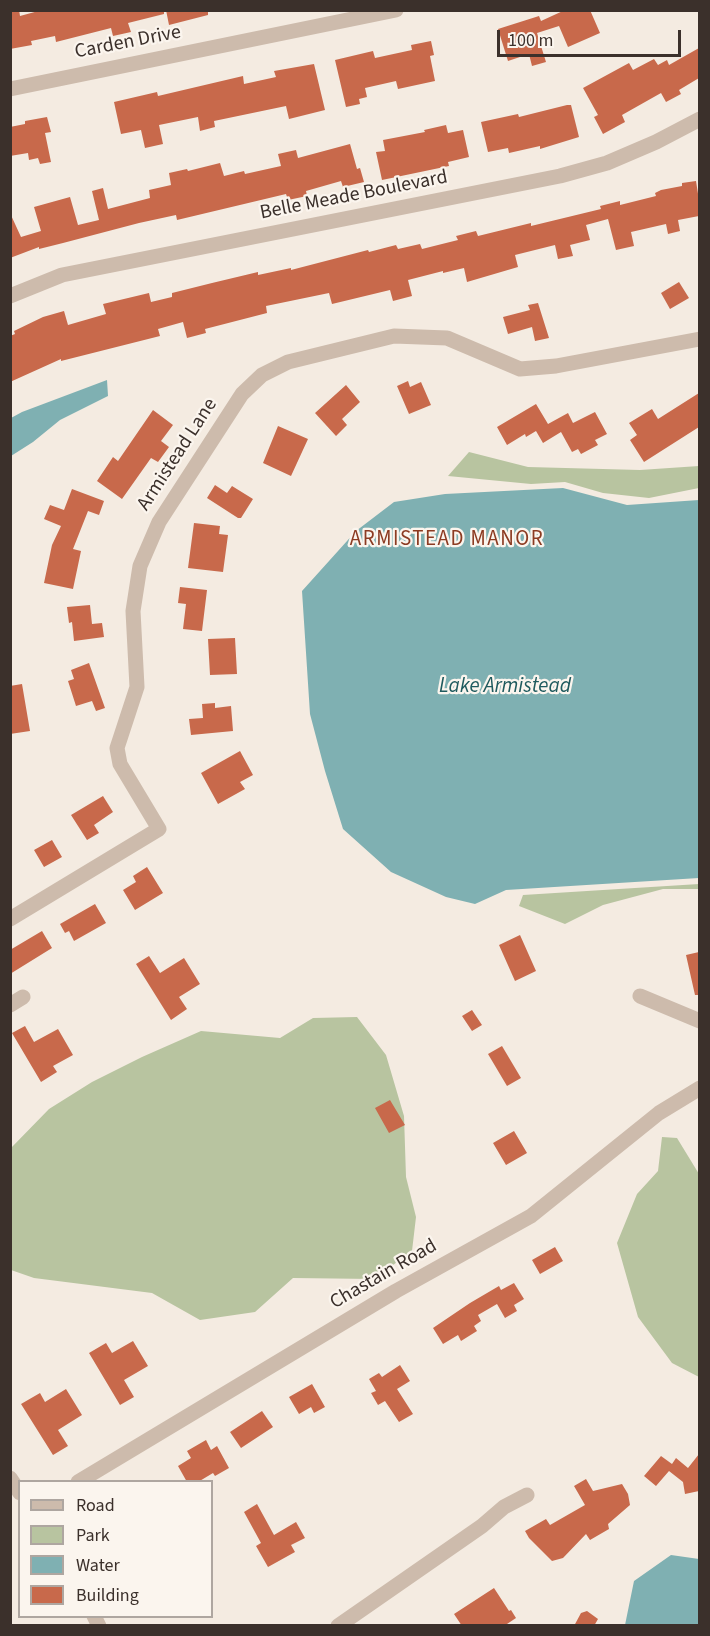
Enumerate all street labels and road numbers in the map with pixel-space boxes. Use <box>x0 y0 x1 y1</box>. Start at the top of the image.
street label: Carden Drive <box>73 21 183 65</box>
street label: Belle Meade Boulevard <box>258 166 450 226</box>
street label: Armistead Lane <box>133 394 223 516</box>
street label: Chastain Road <box>326 1235 442 1315</box>

